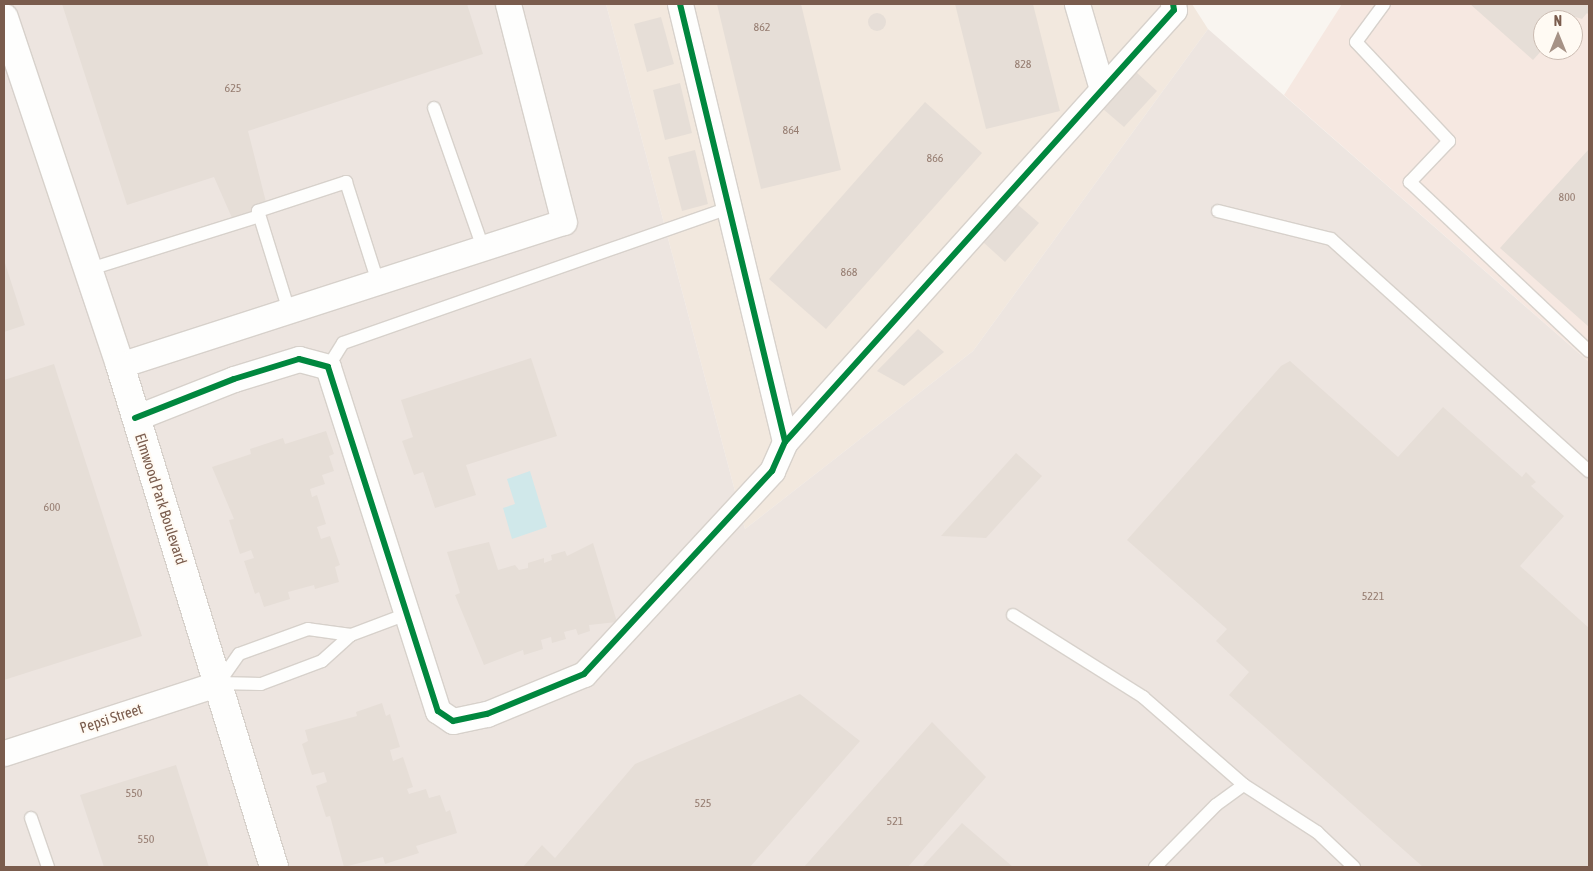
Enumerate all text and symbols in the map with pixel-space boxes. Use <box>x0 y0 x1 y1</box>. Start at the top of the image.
north arrow <box>1533 10 1583 60</box>
text: N <box>1554 13 1562 29</box>
house number: 862 <box>754 21 770 35</box>
house number: 828 <box>1015 58 1031 72</box>
house number: 625 <box>225 82 241 96</box>
house number: 864 <box>783 124 799 138</box>
house number: 866 <box>927 152 943 166</box>
house number: 800 <box>1559 191 1575 205</box>
house number: 868 <box>841 266 857 280</box>
street label: Elmwood Park Boulevard <box>131 431 191 567</box>
house number: 600 <box>44 501 60 515</box>
house number: 5221 <box>1362 590 1384 604</box>
street label: Pepsi Street <box>77 699 145 737</box>
house number: 550 <box>126 787 142 801</box>
house number: 525 <box>695 797 711 811</box>
house number: 521 <box>887 815 903 829</box>
house number: 550 <box>138 833 154 847</box>

